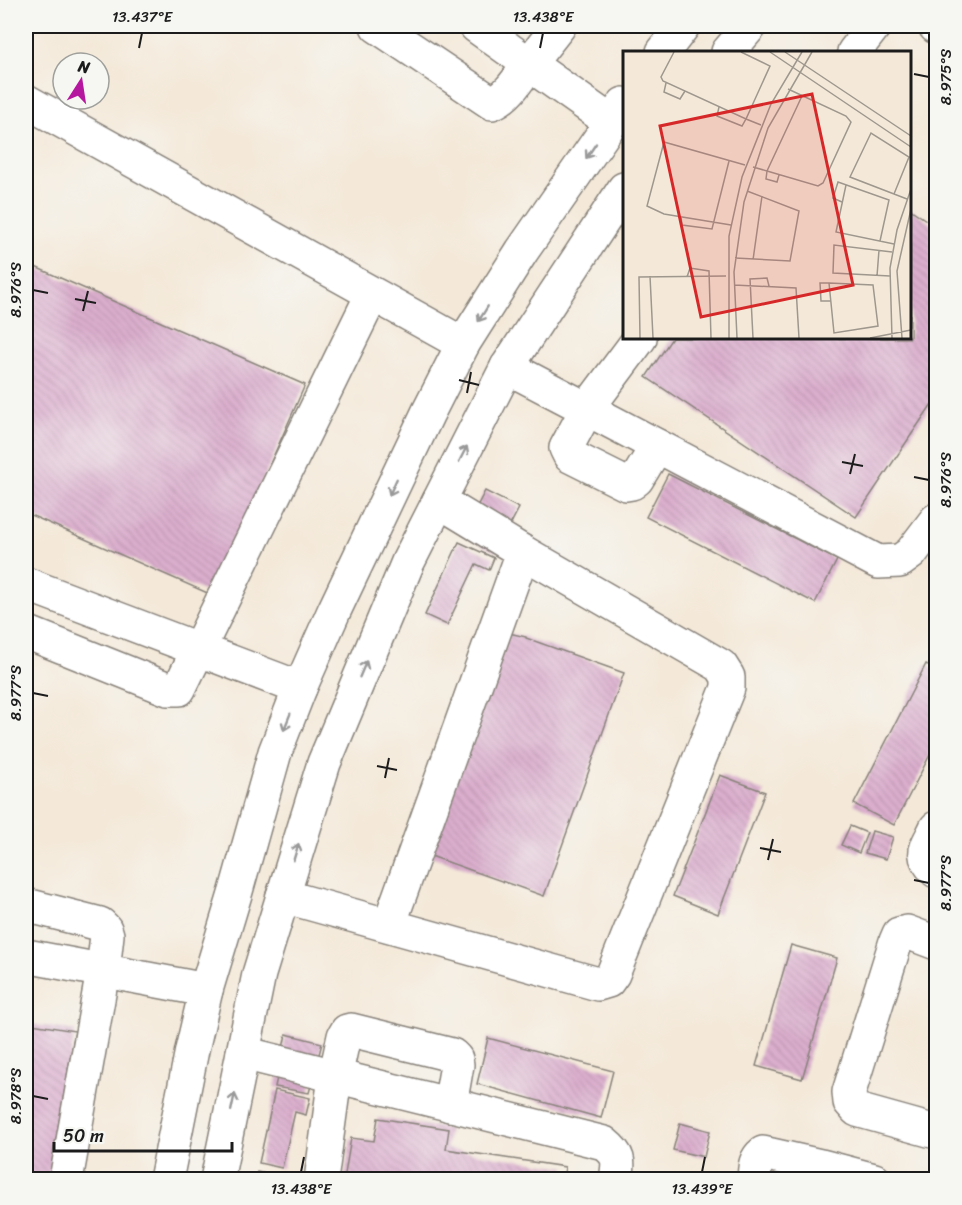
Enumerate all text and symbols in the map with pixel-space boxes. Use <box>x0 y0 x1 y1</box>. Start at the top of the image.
text: 13.437°E <box>112 4 174 30</box>
text: 13.438°E <box>513 4 575 30</box>
text: 8.975°S <box>933 48 959 105</box>
north arrow <box>51 51 111 111</box>
text: N <box>75 51 93 82</box>
inset map <box>623 51 911 339</box>
one-way arrow <box>585 143 597 159</box>
text: 8.976°S <box>3 262 29 318</box>
one-way arrow <box>476 305 489 322</box>
one-way arrow <box>457 446 469 463</box>
text: 8.976°S <box>933 452 959 508</box>
one-way arrow <box>386 477 398 495</box>
one-way arrow <box>358 660 369 679</box>
text: 8.977°S <box>3 665 29 721</box>
one-way arrow <box>281 712 292 731</box>
one-way arrow <box>292 843 303 862</box>
text: 8.977°S <box>933 855 959 911</box>
text: 8.978°S <box>3 1067 29 1124</box>
one-way arrow <box>228 1092 239 1112</box>
scale bar <box>54 1115 232 1153</box>
text: 50 m <box>63 1120 104 1152</box>
text: 13.438°E <box>271 1176 333 1202</box>
text: 13.439°E <box>672 1176 734 1202</box>

